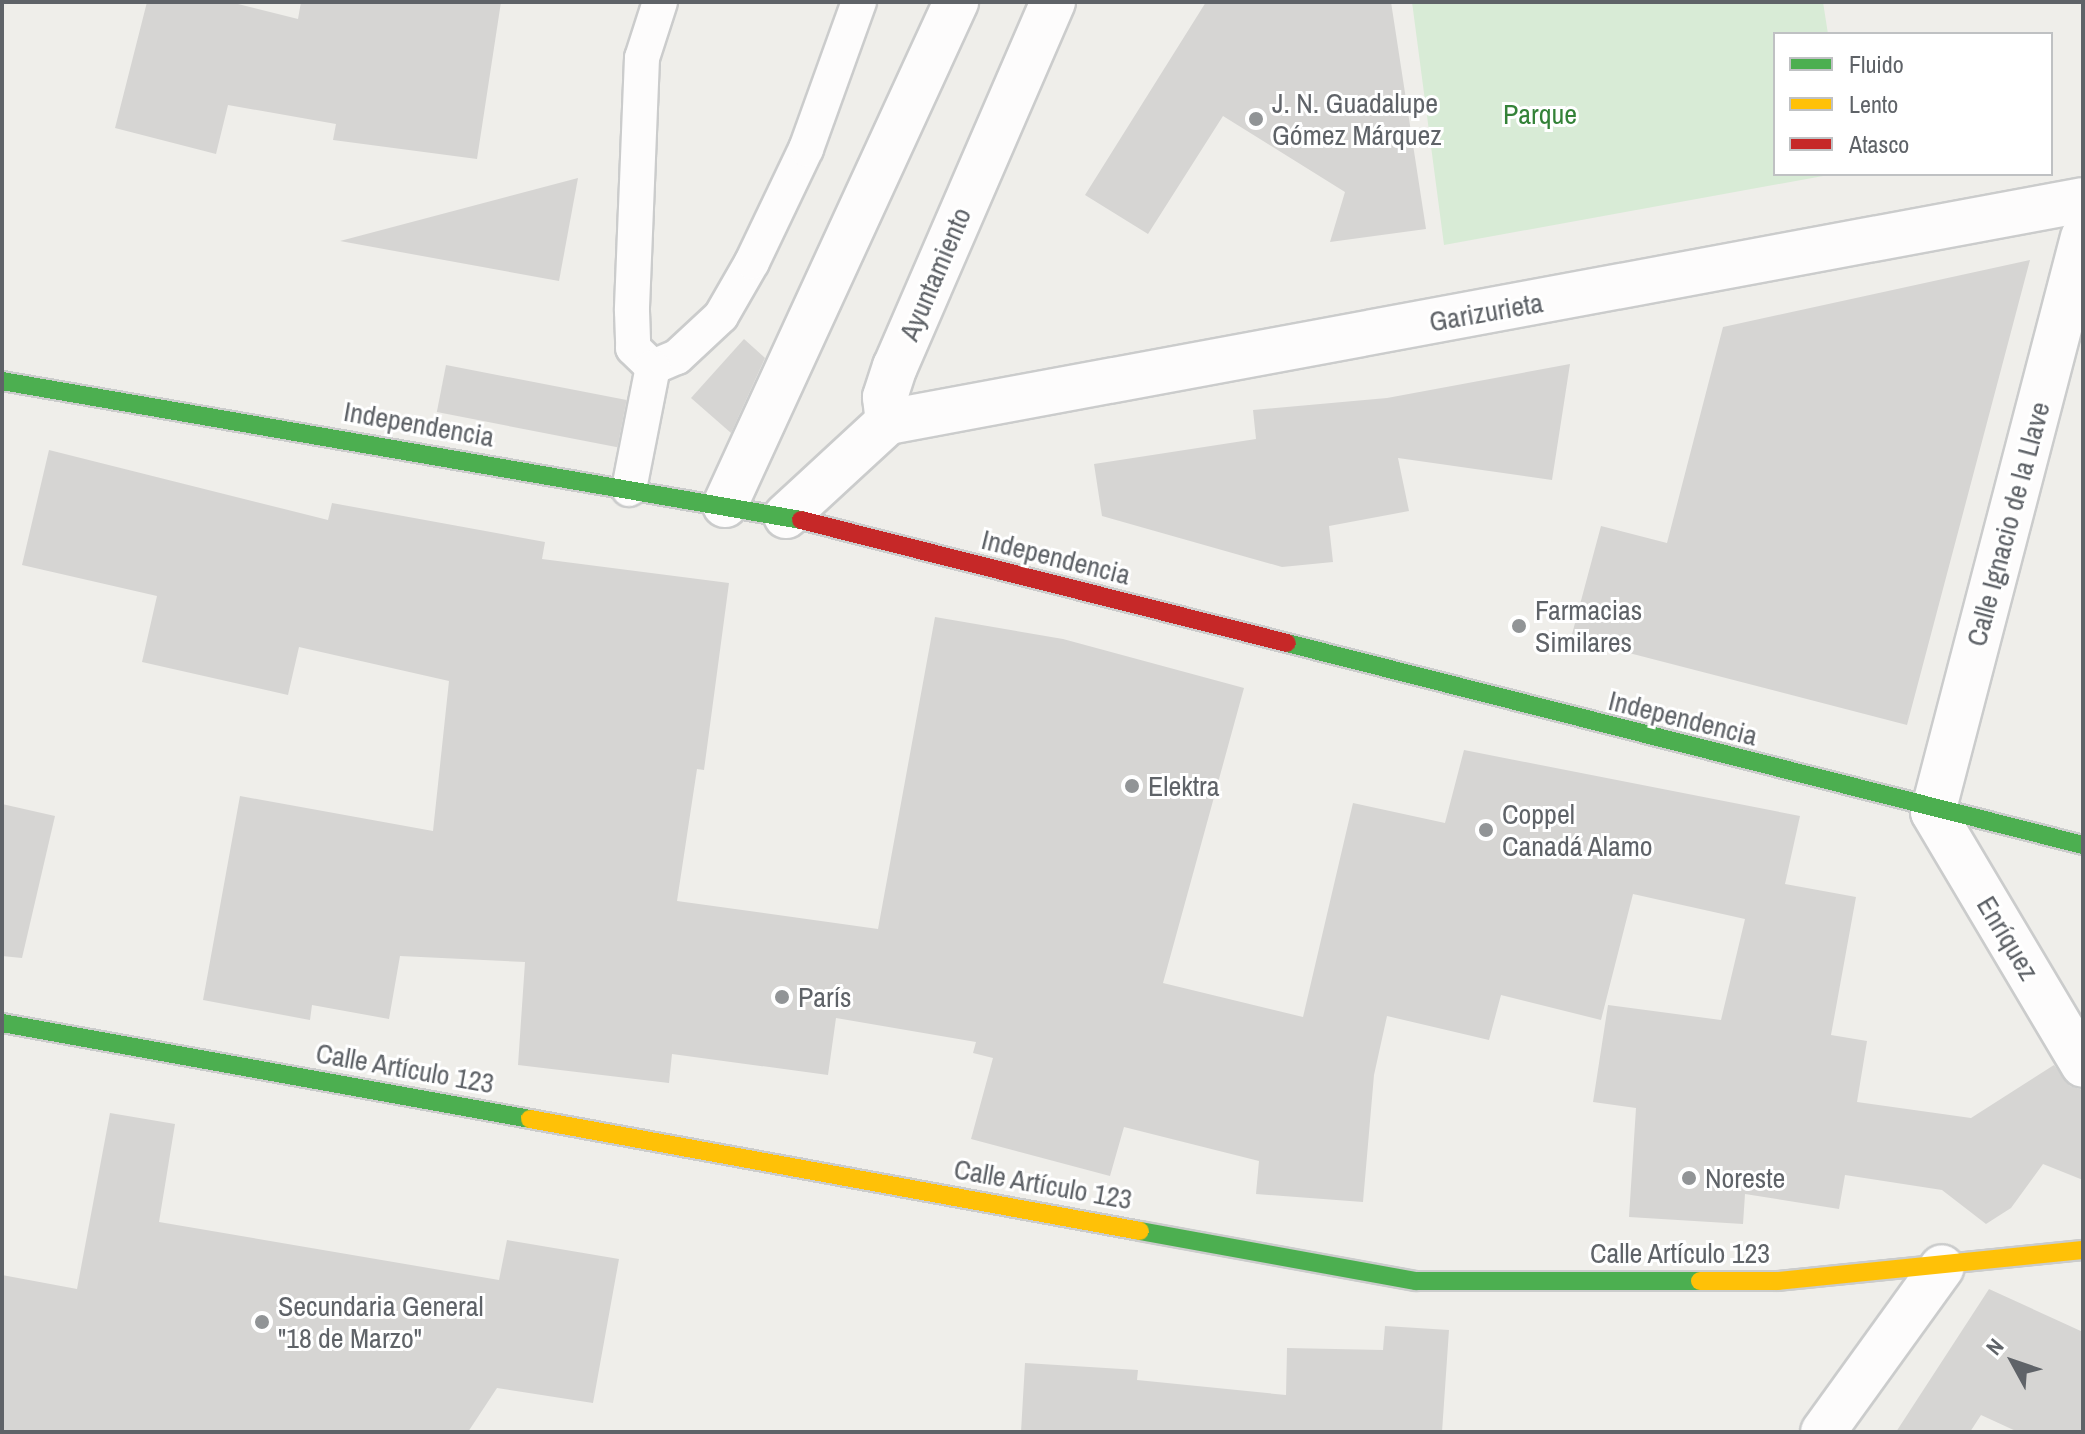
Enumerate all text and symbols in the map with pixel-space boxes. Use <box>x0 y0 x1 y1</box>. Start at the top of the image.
legend <box>1773 32 2053 176</box>
text: Fluido <box>1849 48 1904 80</box>
place label: J. N. Guadalupe Gómez Márquez <box>1272 86 1442 152</box>
text: Lento <box>1849 88 1898 120</box>
park label: Parque <box>1503 97 1577 131</box>
marker: J. N. Guadalupe Gómez Márquez <box>1247 110 1265 128</box>
text: Atasco <box>1849 128 1909 160</box>
street label: Ayuntamiento <box>892 202 978 346</box>
street label: Garizurieta <box>1427 285 1545 339</box>
street label: Independencia <box>341 394 497 454</box>
street label: Calle Ignacio de la Llave <box>1959 398 2057 650</box>
street label: Independencia <box>978 522 1134 592</box>
place label: Farmacias Similares <box>1535 593 1642 659</box>
marker: Farmacias Similares <box>1510 617 1528 635</box>
street label: Independencia <box>1605 683 1761 753</box>
place label: Elektra <box>1148 769 1219 803</box>
marker: Elektra <box>1123 777 1141 795</box>
place label: Coppel Canadá Alamo <box>1502 797 1654 863</box>
marker: Coppel Canadá Alamo <box>1477 821 1495 839</box>
street label: Enríquez <box>1970 890 2046 986</box>
place label: París <box>798 980 852 1014</box>
marker: París <box>773 988 791 1006</box>
street label: Calle Artículo 123 <box>313 1036 497 1100</box>
street label: Calle Artículo 123 <box>951 1152 1135 1216</box>
place label: Noreste <box>1705 1161 1785 1195</box>
marker: Noreste <box>1680 1169 1698 1187</box>
street label: Calle Artículo 123 <box>1589 1236 1771 1270</box>
place label: Secundaria General "18 de Marzo" <box>278 1289 483 1355</box>
marker: Secundaria General "18 de Marzo" <box>253 1313 271 1331</box>
north arrow <box>1973 1322 2053 1402</box>
text: N <box>1979 1332 2010 1361</box>

